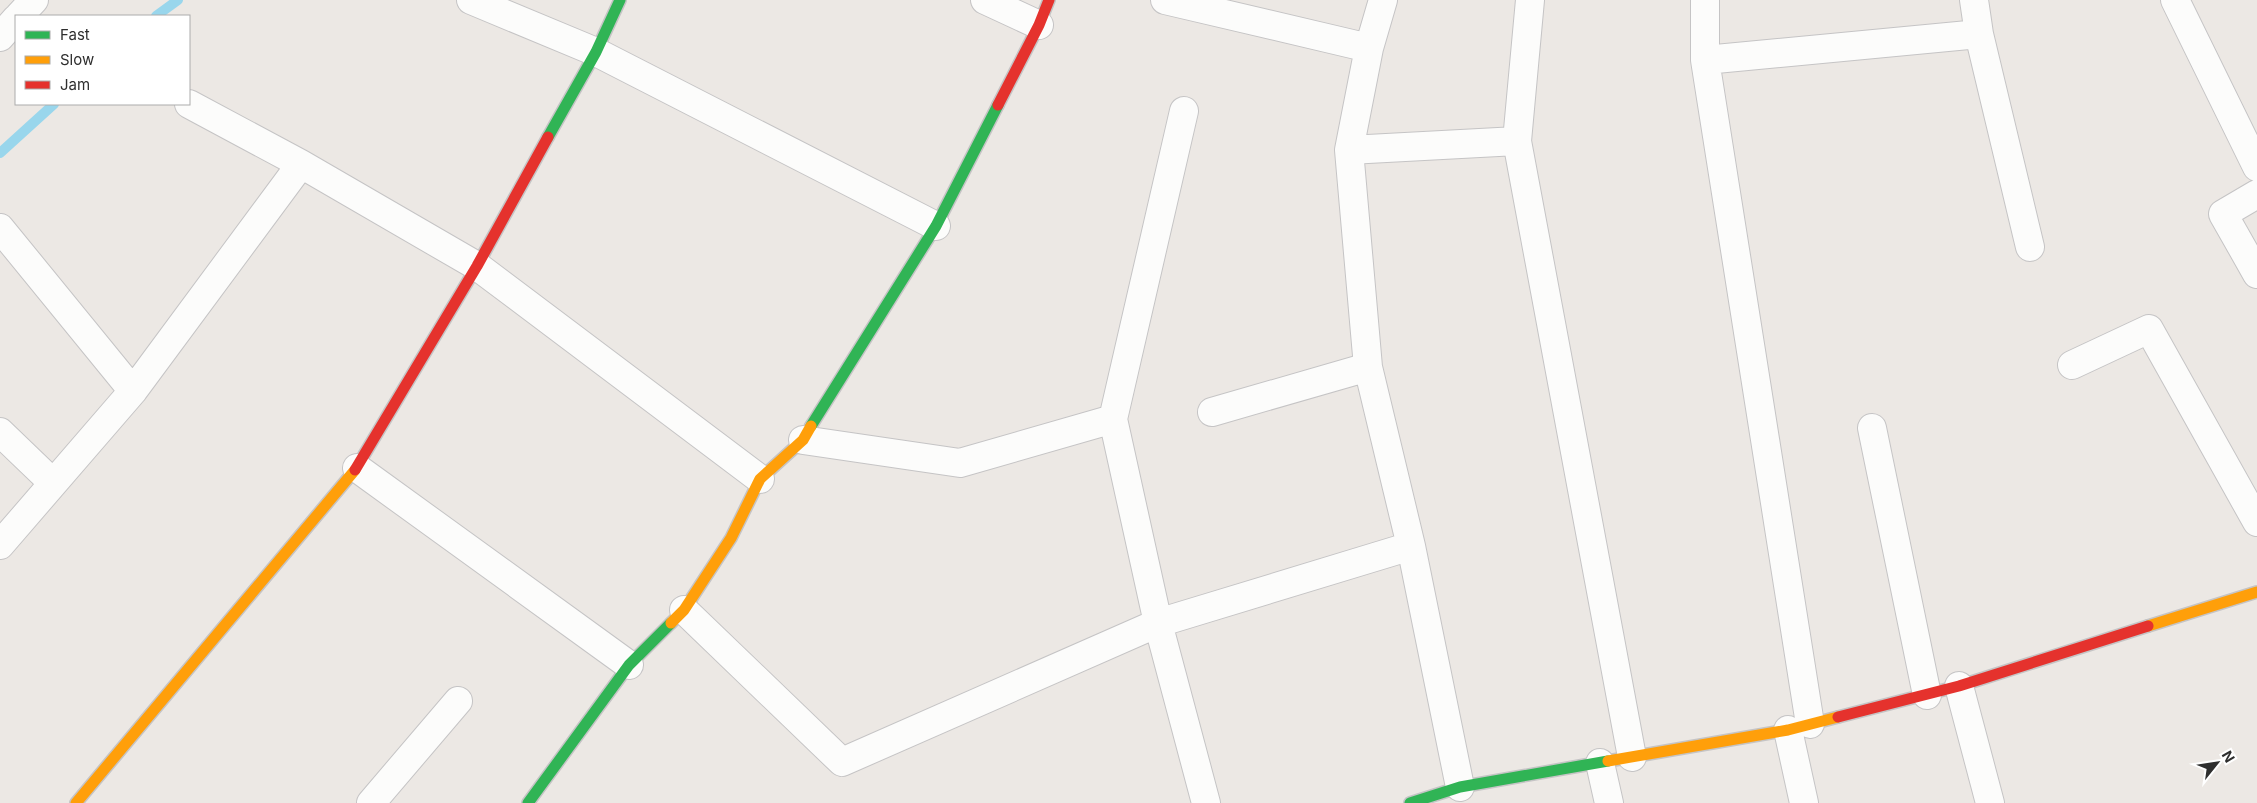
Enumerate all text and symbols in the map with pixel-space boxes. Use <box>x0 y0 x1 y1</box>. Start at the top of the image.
legend <box>15 15 190 105</box>
text: Fast <box>60 25 90 44</box>
text: Slow <box>60 50 94 69</box>
text: Jam <box>60 75 90 94</box>
north arrow <box>2192 738 2242 788</box>
text: N <box>2219 747 2239 765</box>

